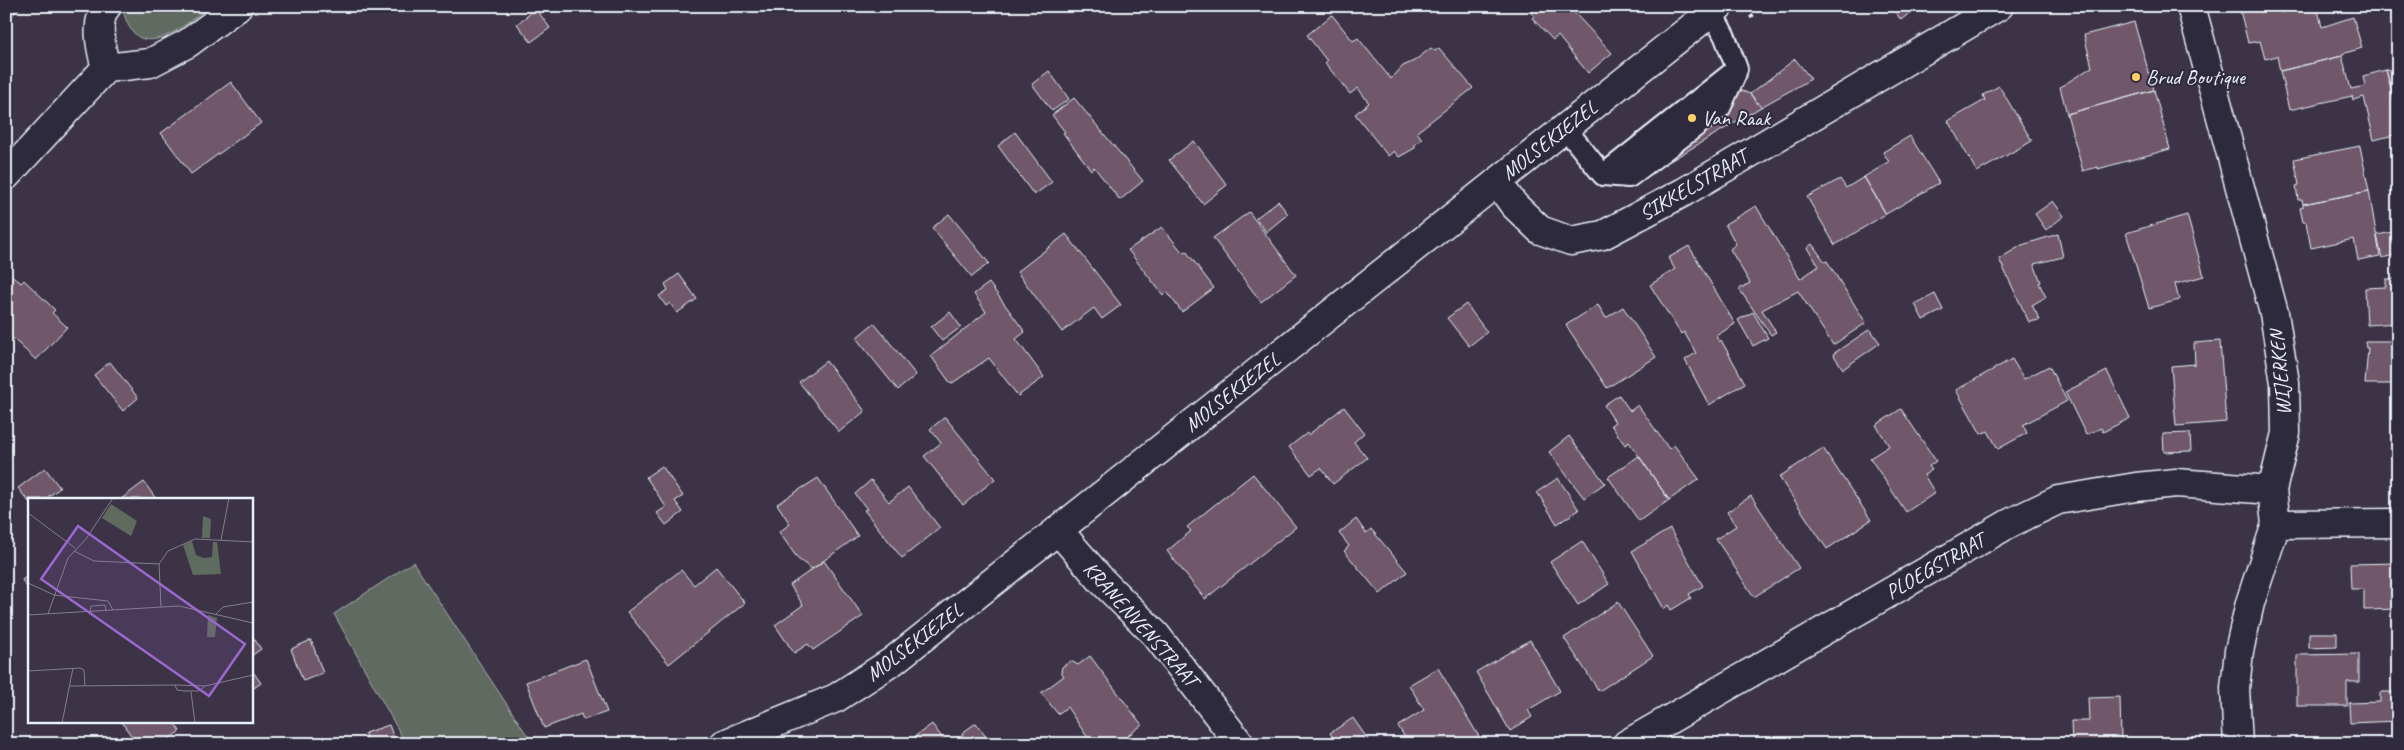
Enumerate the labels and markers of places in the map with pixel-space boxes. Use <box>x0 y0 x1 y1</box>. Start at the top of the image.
place label: Brud Boutique <box>2146 64 2246 90</box>
marker: Brud Boutique <box>2130 71 2142 83</box>
place label: Van Raak <box>1702 105 1771 131</box>
marker: Van Raak <box>1686 112 1698 124</box>

